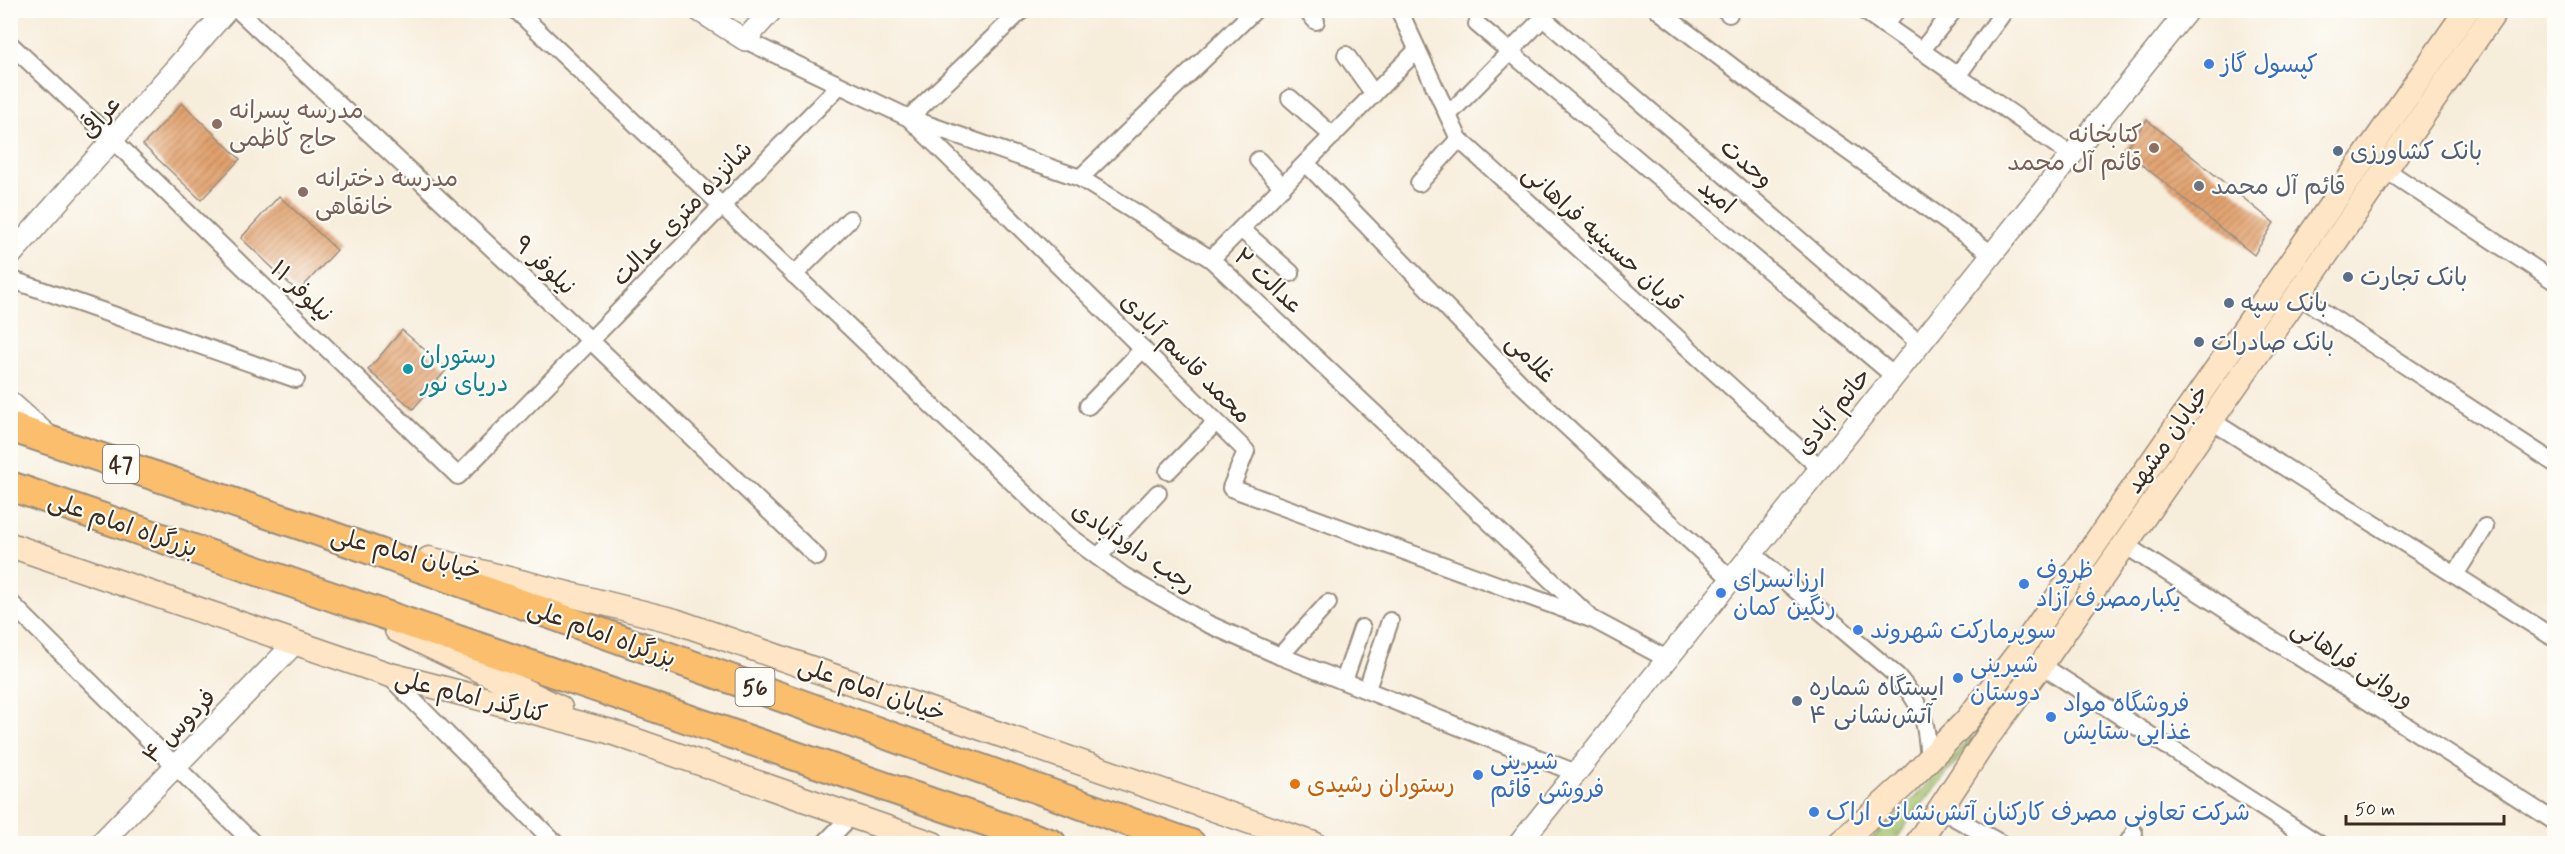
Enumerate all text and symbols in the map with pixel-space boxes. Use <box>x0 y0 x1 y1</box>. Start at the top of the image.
place label: کپسول گاز <box>2219 50 2318 81</box>
marker: کپسول گاز <box>2202 57 2216 71</box>
street label: عراقی <box>73 89 128 146</box>
place label: مدرسه پسرانه حاج کاظمی <box>229 96 364 155</box>
marker: مدرسه پسرانه حاج کاظمی <box>210 117 224 131</box>
place label: کتابخانه قائم آل محمد <box>2007 120 2142 180</box>
street label: وحدت <box>1713 132 1779 196</box>
street label: شانزده متری عدالت <box>606 135 760 293</box>
place label: بانک کشاورزی <box>2350 137 2482 168</box>
marker: کتابخانه قائم آل محمد <box>2147 141 2161 155</box>
marker: بانک کشاورزی <box>2331 144 2345 158</box>
street label: قربان حسینیه فراهانی <box>1515 159 1689 320</box>
place label: مدرسه دخترانه خانقاهی <box>315 164 458 223</box>
place label: قائم آل محمد <box>2211 172 2346 204</box>
street label: امید <box>1691 173 1741 222</box>
marker: قائم آل محمد <box>2192 179 2206 193</box>
marker: مدرسه دخترانه خانقاهی <box>296 185 310 199</box>
street label: نیلوفر ۹ <box>506 230 581 303</box>
street label: عدالت ۲ <box>1226 242 1309 322</box>
street label: نیلوفر ۱۱ <box>263 255 339 330</box>
place label: بانک تجارت <box>2360 263 2468 294</box>
marker: بانک تجارت <box>2341 270 2355 284</box>
street label: محمد قاسم آبادی <box>1112 287 1257 432</box>
place label: بانک سپه <box>2241 289 2328 320</box>
marker: بانک سپه <box>2222 296 2236 310</box>
street label: غلامی <box>1498 327 1562 391</box>
place label: بانک صادرات <box>2211 328 2334 359</box>
marker: بانک صادرات <box>2192 335 2206 349</box>
place label: رستوران دریای نور <box>419 341 508 400</box>
marker: رستوران دریای نور <box>401 362 415 376</box>
street label: حاتم آبادی <box>1789 362 1880 463</box>
street label: خیابان مشهد <box>2120 380 2217 500</box>
road number: 47 <box>103 445 139 483</box>
street label: بزرگراه امام علی <box>44 485 201 566</box>
street label: رجب داودآبادی <box>1065 495 1201 601</box>
street label: خیابان امام علی <box>327 521 484 589</box>
place label: ظروف یکبارمصرف آزاد <box>2036 556 2181 615</box>
place label: ارزانسرای رنگین کمان <box>1733 565 1836 624</box>
marker: ظروف یکبارمصرف آزاد <box>2017 577 2031 591</box>
marker: ارزانسرای رنگین کمان <box>1714 586 1728 600</box>
street label: بزرگراه امام علی <box>523 593 680 677</box>
street label: وروانی فراهانی <box>2285 613 2420 716</box>
place label: سوپرمارکت شهروند <box>1870 616 2056 647</box>
marker: سوپرمارکت شهروند <box>1851 623 1865 637</box>
place label: شیرینی دوستان <box>1970 650 2041 709</box>
street label: خیابان امام علی <box>794 651 949 731</box>
street label: کنارگذر امام علی <box>391 664 550 732</box>
road number: 56 <box>736 668 774 706</box>
marker: شیرینی دوستان <box>1951 671 1965 685</box>
place label: ایستگاه شماره ۴ آتش‌نشانی <box>1809 673 1944 732</box>
street label: فردوس ۴ <box>137 683 224 771</box>
place label: فروشگاه مواد غذایی ستایش <box>2063 689 2191 748</box>
marker: ایستگاه شماره ۴ آتش‌نشانی <box>1790 694 1804 708</box>
marker: فروشگاه مواد غذایی ستایش <box>2044 710 2058 724</box>
place label: شیرینی فروشی قائم <box>1490 747 1605 807</box>
marker: شیرینی فروشی قائم <box>1471 768 1485 782</box>
place label: رستوران رشیدی <box>1307 770 1455 801</box>
marker: رستوران رشیدی <box>1288 777 1302 791</box>
scale bar <box>2346 788 2504 826</box>
place label: شرکت تعاونی مصرف کارکنان آتش‌نشانی اراک <box>1826 798 2250 829</box>
text: 50 m <box>2355 798 2395 822</box>
marker: شرکت تعاونی مصرف کارکنان آتش‌نشانی اراک <box>1807 805 1821 819</box>

